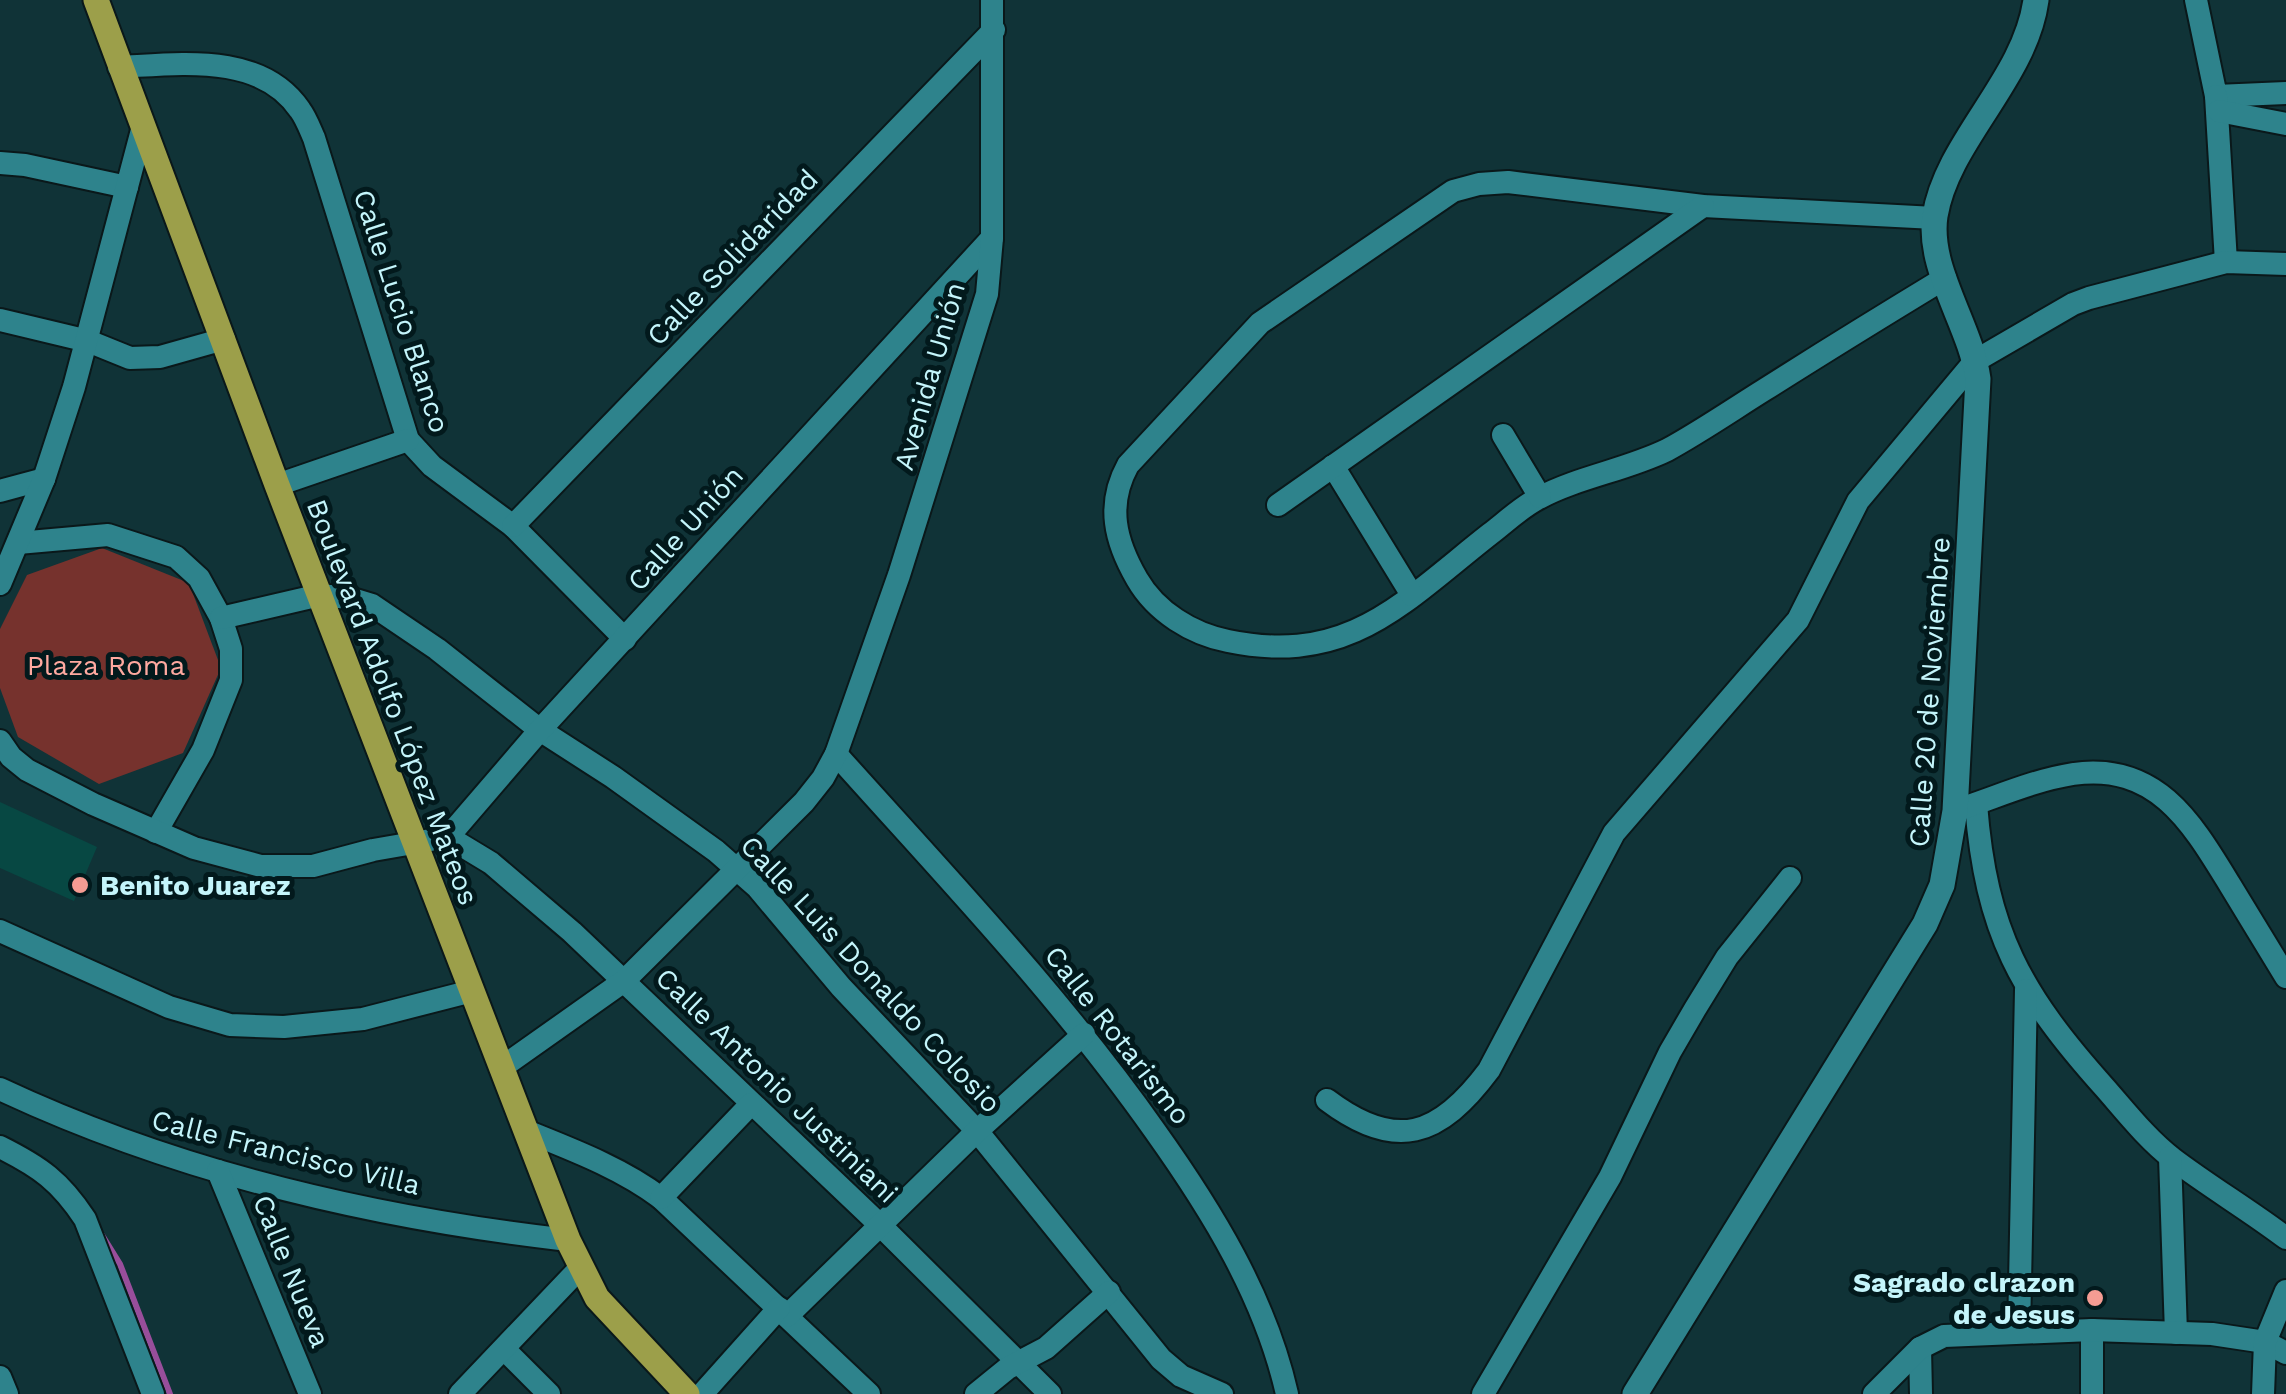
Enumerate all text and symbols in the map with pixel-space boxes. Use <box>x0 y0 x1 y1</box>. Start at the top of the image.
street label: Calle Solidaridad <box>640 162 825 352</box>
street label: Calle Lucio Blanco <box>347 185 456 437</box>
street label: Avenida Unión <box>887 278 972 474</box>
street label: Calle Unión <box>621 459 750 598</box>
street label: Boulevard Adolfo López Mateos <box>300 495 485 910</box>
street label: Calle 20 de Noviembre <box>1902 536 1957 848</box>
park label: Plaza Roma <box>27 649 185 682</box>
street label: Calle Luis Donaldo Colosio <box>734 829 1008 1120</box>
place label: Benito Juarez <box>100 869 291 902</box>
marker: Benito Juarez <box>69 874 91 896</box>
street label: Calle Rotarismo <box>1038 940 1197 1131</box>
street label: Calle Antonio Justiniani <box>649 961 905 1210</box>
street label: Calle Francisco Villa <box>148 1103 424 1202</box>
street label: Calle Nueva <box>246 1190 337 1352</box>
place label: Sagrado clrazon de Jesus <box>1853 1266 2075 1331</box>
marker: Sagrado clrazon de Jesus <box>2084 1287 2106 1309</box>

